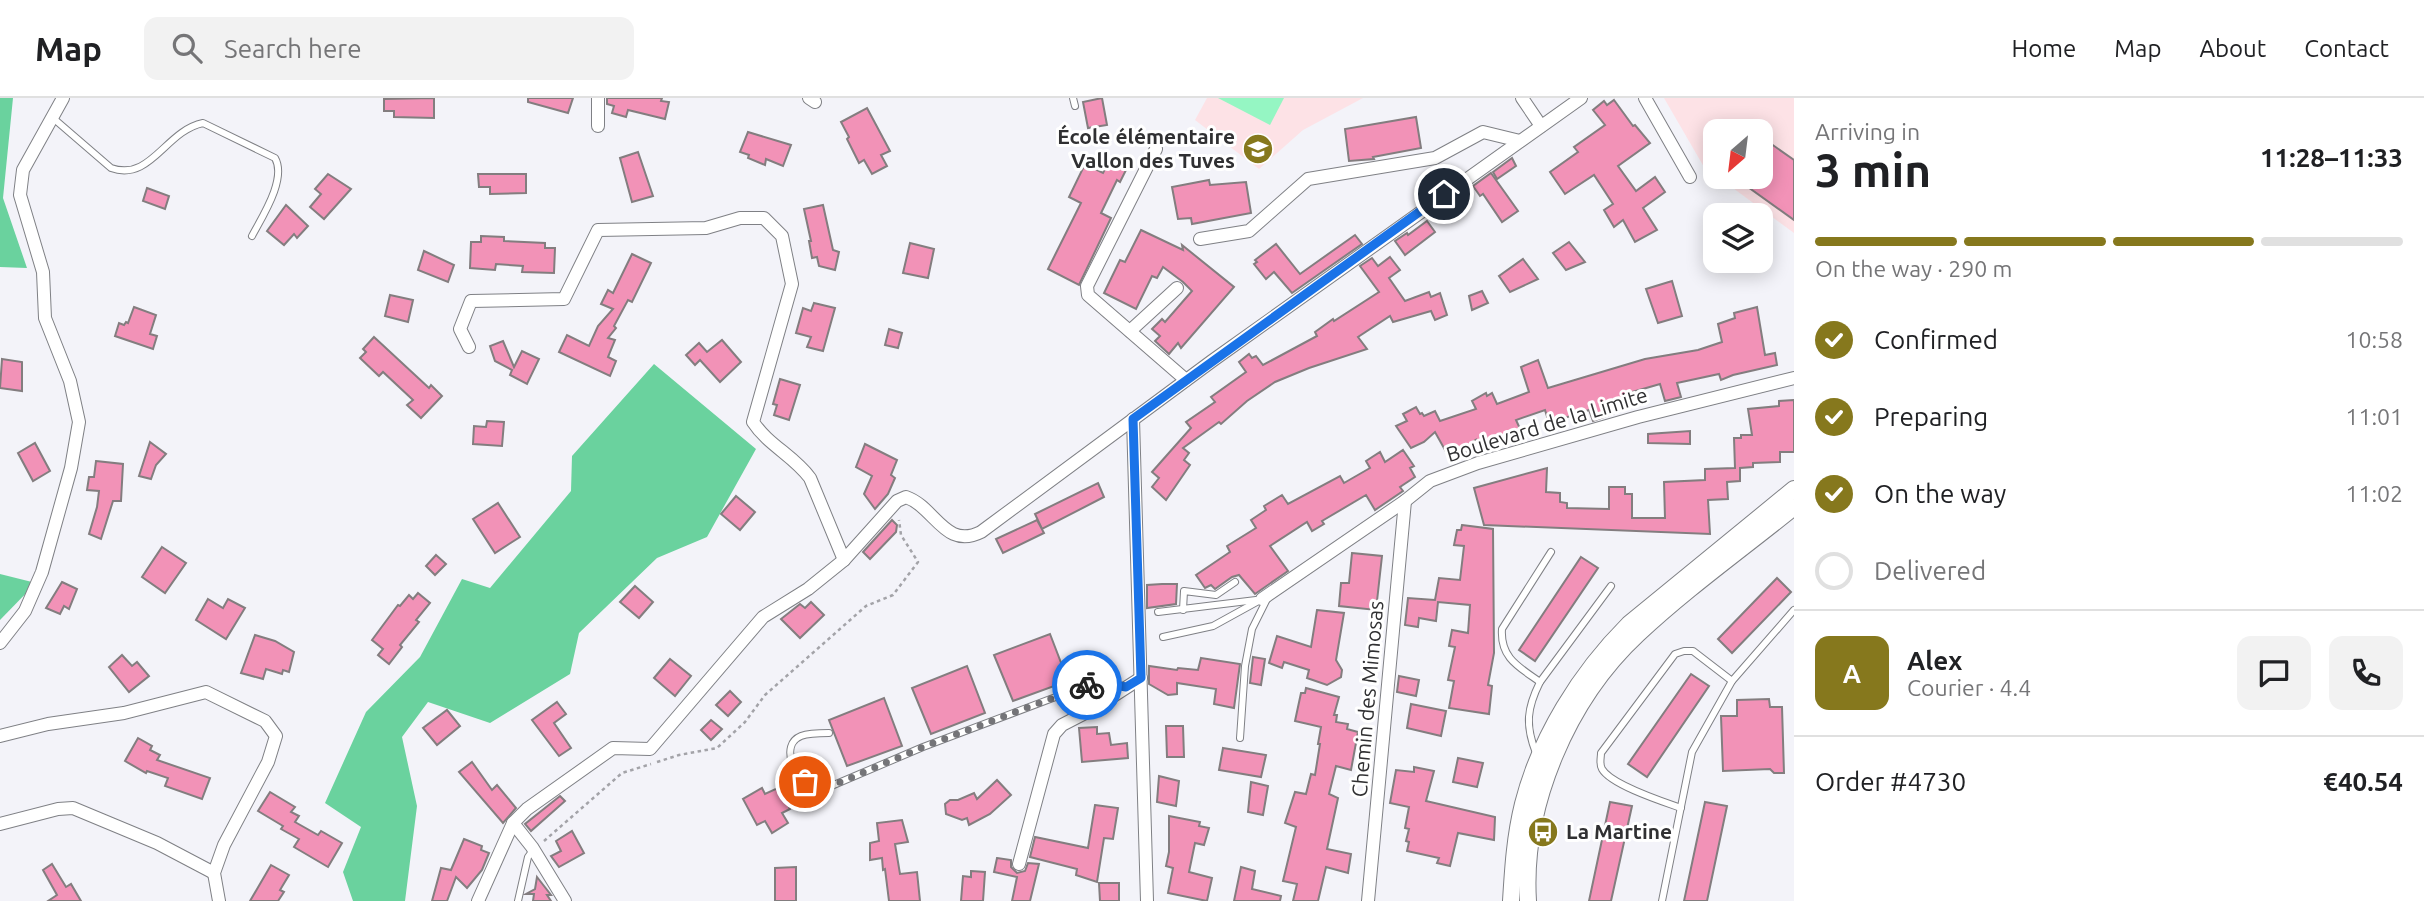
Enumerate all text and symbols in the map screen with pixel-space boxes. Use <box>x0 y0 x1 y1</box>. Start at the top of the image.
search box <box>144 17 634 80</box>
icon: search <box>168 29 206 67</box>
text: Map <box>35 30 102 67</box>
text: Search here <box>224 34 362 63</box>
text: Home <box>2011 35 2076 62</box>
text: Map <box>2114 35 2161 62</box>
text: About <box>2199 35 2266 62</box>
text: Contact <box>2304 35 2389 62</box>
north arrow <box>1703 119 1773 189</box>
map controls <box>1703 119 1773 273</box>
text: Arriving in <box>1815 119 1920 144</box>
place label: École élémentaire Vallon des Tuves <box>1057 124 1235 172</box>
school or university icon: École élémentaire Vallon des Tuves <box>1241 132 1275 166</box>
text: 11:28–11:33 <box>2260 143 2403 172</box>
text: 3 min <box>1815 144 1931 196</box>
pin <box>1414 164 1474 224</box>
icon: home <box>1425 175 1463 213</box>
button: layers <box>1703 203 1773 273</box>
text: On the way · 290 m <box>1815 256 2012 281</box>
icon: check <box>1815 321 1853 359</box>
text: Confirmed <box>1874 325 1998 354</box>
text: 10:58 <box>2345 327 2403 352</box>
street label: Boulevard de la Limite <box>1443 382 1650 466</box>
icon: check <box>1815 398 1853 436</box>
text: Preparing <box>1874 402 1988 431</box>
text: 11:01 <box>2345 404 2403 429</box>
icon: check <box>1815 475 1853 513</box>
text: On the way <box>1874 479 2006 508</box>
text: 11:02 <box>2345 481 2403 506</box>
text: Delivered <box>1874 556 1986 585</box>
street label: Chemin des Mimosas <box>1346 600 1388 798</box>
button: chat <box>2237 636 2311 710</box>
button: phone <box>2329 636 2403 710</box>
text: Alex <box>1907 646 1962 675</box>
courier <box>1052 650 1122 720</box>
text: A <box>1843 659 1861 688</box>
icon: bike <box>1068 666 1106 704</box>
text: Courier · 4.4 <box>1907 675 2031 700</box>
pin <box>775 752 835 812</box>
icon: bag <box>786 763 824 801</box>
text: Order #4730 <box>1815 767 1966 796</box>
text: €40.54 <box>2323 767 2403 796</box>
bus stop icon: La Martine <box>1526 815 1560 849</box>
place label: La Martine <box>1566 819 1672 843</box>

